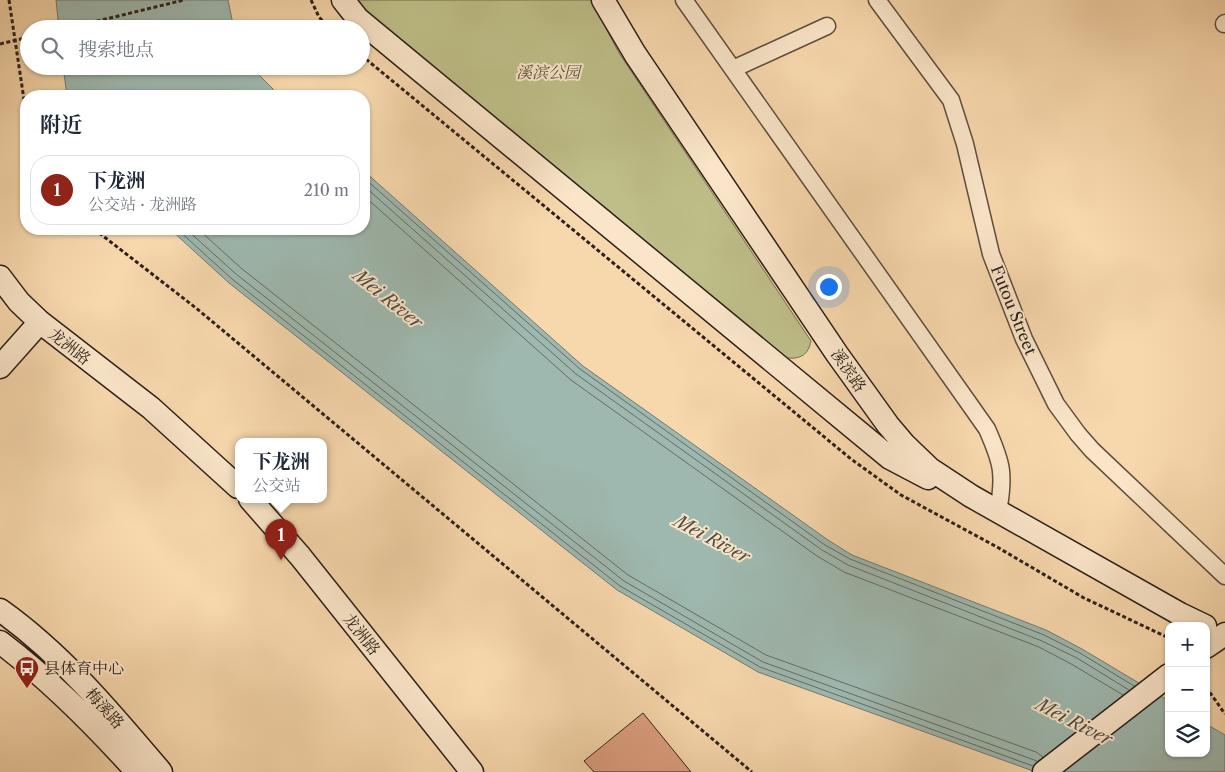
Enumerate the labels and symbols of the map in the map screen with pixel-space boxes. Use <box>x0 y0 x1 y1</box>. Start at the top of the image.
park label: 溪滨公园 <box>516 62 583 82</box>
street label: Futou Street <box>987 262 1041 358</box>
water label: Mei River <box>347 263 428 335</box>
your location <box>816 274 842 300</box>
street label: 龙洲路 <box>45 323 95 369</box>
street label: 溪滨路 <box>827 345 871 395</box>
water label: Mei River <box>669 509 755 569</box>
pin: 1 <box>265 519 297 560</box>
street label: 龙洲路 <box>339 609 385 659</box>
bus stop icon: 县体育中心 <box>14 655 40 689</box>
place label: 县体育中心 <box>44 658 124 678</box>
street label: 梅溪路 <box>82 683 128 733</box>
water label: Mei River <box>1030 693 1117 751</box>

